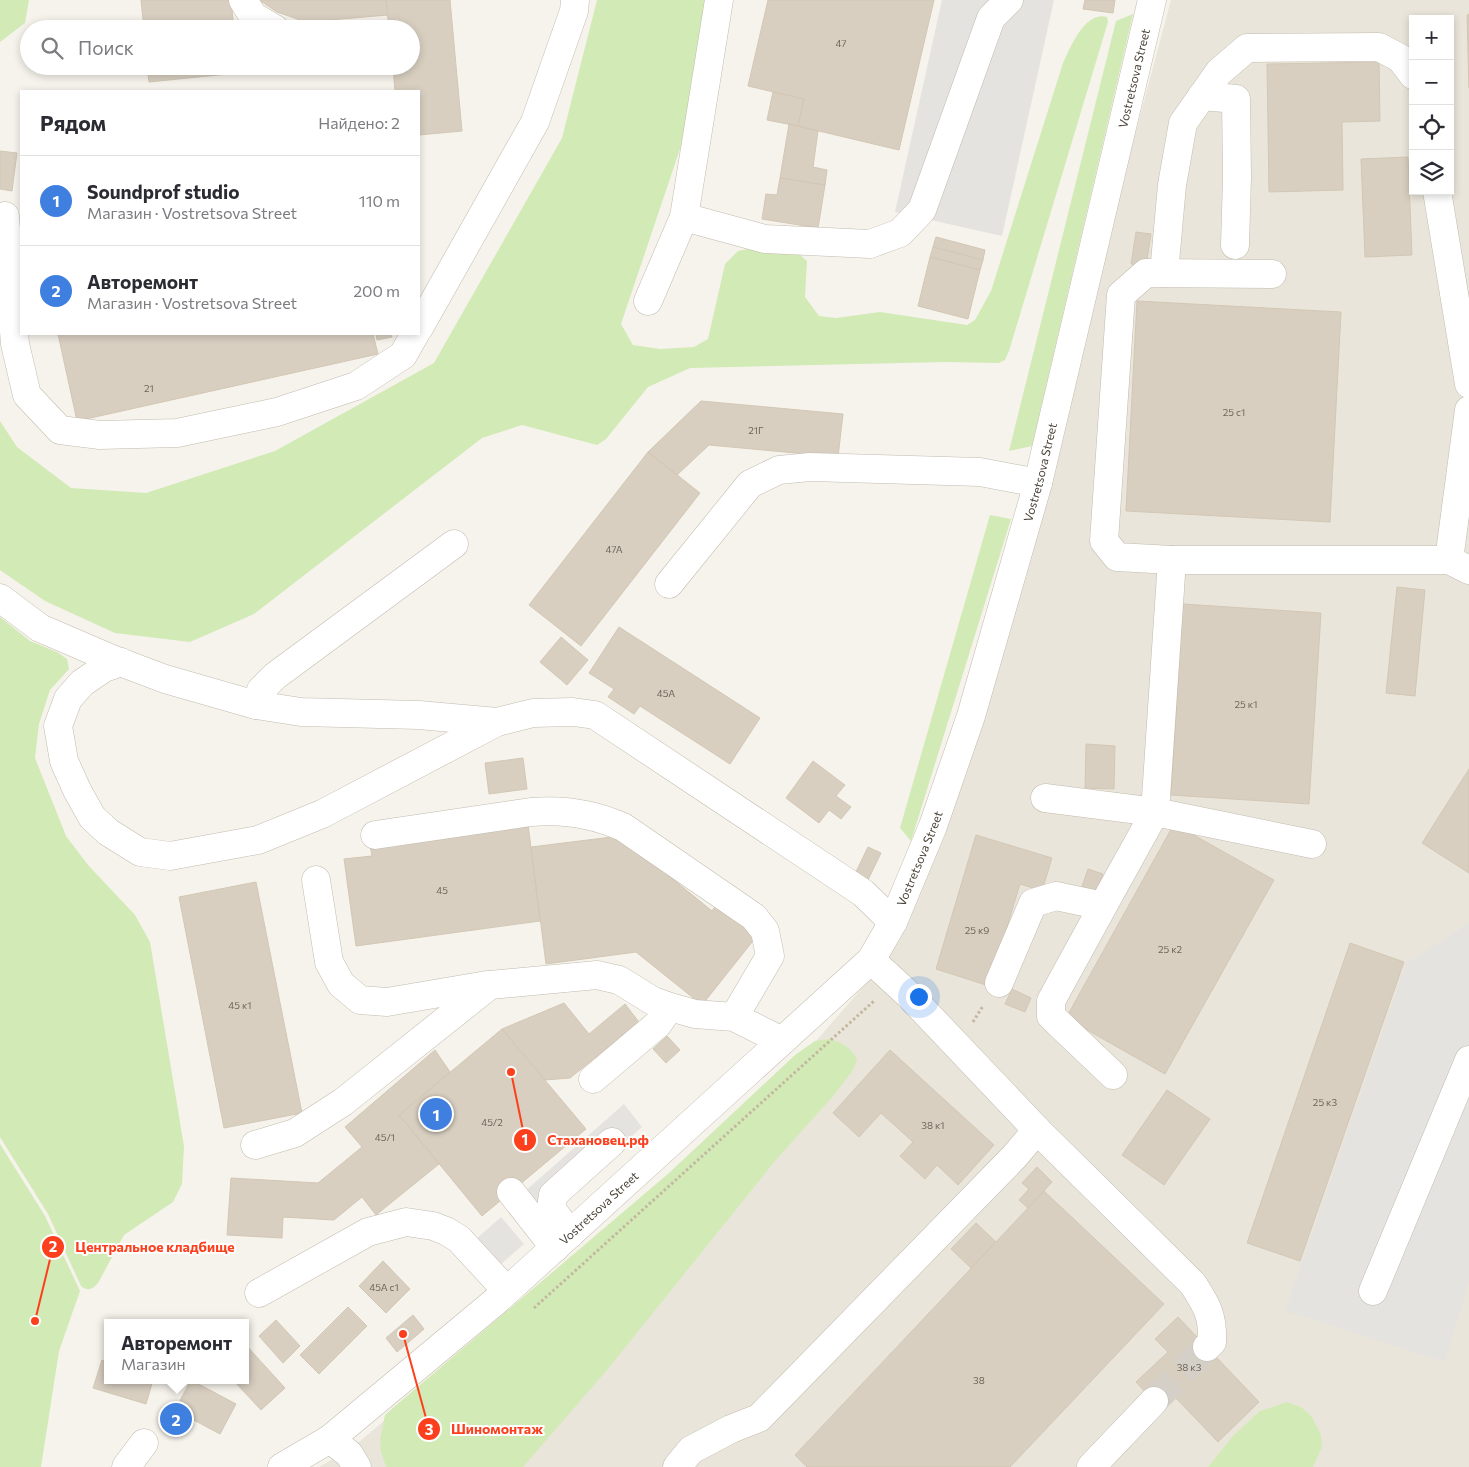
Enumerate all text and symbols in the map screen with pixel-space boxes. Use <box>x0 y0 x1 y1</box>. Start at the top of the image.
map controls <box>1409 15 1454 195</box>
button: + <box>1409 15 1454 60</box>
search box <box>20 20 420 75</box>
street label: Vostretsova Street <box>1115 27 1152 129</box>
icon: search <box>38 34 66 62</box>
text: Поиск <box>78 36 134 59</box>
house number: 47 <box>835 37 847 49</box>
button: − <box>1409 60 1454 105</box>
button: locate <box>1409 105 1454 150</box>
text: Рядом <box>40 110 106 135</box>
text: Найдено: 2 <box>318 113 400 132</box>
button: layers <box>1409 150 1454 195</box>
text: Soundprof studio <box>87 180 240 203</box>
text: 1 <box>52 191 60 210</box>
text: 110 m <box>359 191 400 210</box>
text: Магазин · Vostretsova Street <box>87 203 297 222</box>
text: Авторемонт <box>87 270 198 293</box>
text: 2 <box>51 281 61 300</box>
text: 200 m <box>353 281 400 300</box>
text: Магазин · Vostretsova Street <box>87 293 297 312</box>
house number: 21 <box>144 382 154 394</box>
house number: 25 с1 <box>1223 406 1245 418</box>
street label: Vostretsova Street <box>1020 421 1059 523</box>
house number: 21Г <box>748 424 764 436</box>
house number: 47А <box>605 543 623 555</box>
house number: 45А <box>657 687 675 699</box>
house number: 25 к1 <box>1235 698 1257 710</box>
street label: Vostretsova Street <box>893 809 945 908</box>
house number: 45 <box>436 884 448 896</box>
house number: 25 к9 <box>965 924 989 936</box>
house number: 25 к2 <box>1158 943 1183 955</box>
your location <box>906 984 932 1010</box>
house number: 45 к1 <box>228 999 252 1011</box>
pin: 1 <box>420 1095 452 1133</box>
house number: 25 к3 <box>1313 1096 1337 1108</box>
house number: 45/2 <box>481 1116 503 1128</box>
house number: 38 к1 <box>921 1119 945 1131</box>
callout: Стахановец.рф <box>512 1125 659 1154</box>
text: 1 <box>522 1130 528 1148</box>
house number: 45/1 <box>375 1131 395 1143</box>
text: Стахановец.рф <box>547 1131 649 1148</box>
street label: Vostretsova Street <box>556 1168 641 1247</box>
callout: Центральное кладбище <box>41 1232 245 1261</box>
text: 2 <box>49 1237 57 1255</box>
text: Центральное кладбище <box>75 1238 235 1255</box>
house number: 45А с1 <box>369 1281 399 1293</box>
popup <box>104 1319 249 1384</box>
text: Авторемонт <box>121 1331 232 1354</box>
text: Магазин <box>121 1354 186 1373</box>
house number: 38 к3 <box>1177 1361 1202 1373</box>
house number: 38 <box>973 1374 985 1386</box>
pin: 2 <box>160 1400 192 1438</box>
callout: Шиномонтаж <box>416 1415 553 1444</box>
text: 3 <box>425 1420 434 1438</box>
text: Шиномонтаж <box>451 1420 543 1437</box>

